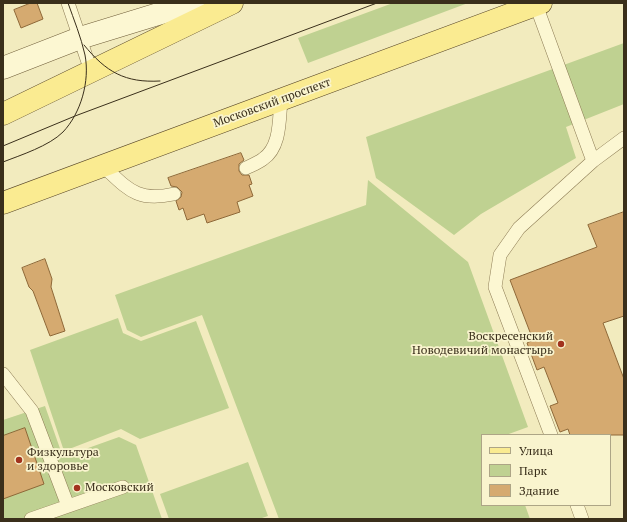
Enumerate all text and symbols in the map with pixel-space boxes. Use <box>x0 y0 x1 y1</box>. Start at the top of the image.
street label: Московский проспект <box>211 75 333 131</box>
place label: Воскресенский Новодевичий монастырь <box>412 330 553 358</box>
marker: Воскресенский Новодевичий монастырь <box>556 339 566 349</box>
legend <box>481 434 611 506</box>
text: Улица <box>519 443 553 458</box>
place label: Физкультура и здоровье <box>27 446 99 474</box>
marker: Физкультура и здоровье <box>14 455 24 465</box>
text: Парк <box>519 463 547 478</box>
place label: Московский <box>85 481 154 495</box>
marker: Московский <box>72 483 82 493</box>
text: Здание <box>519 483 559 498</box>

